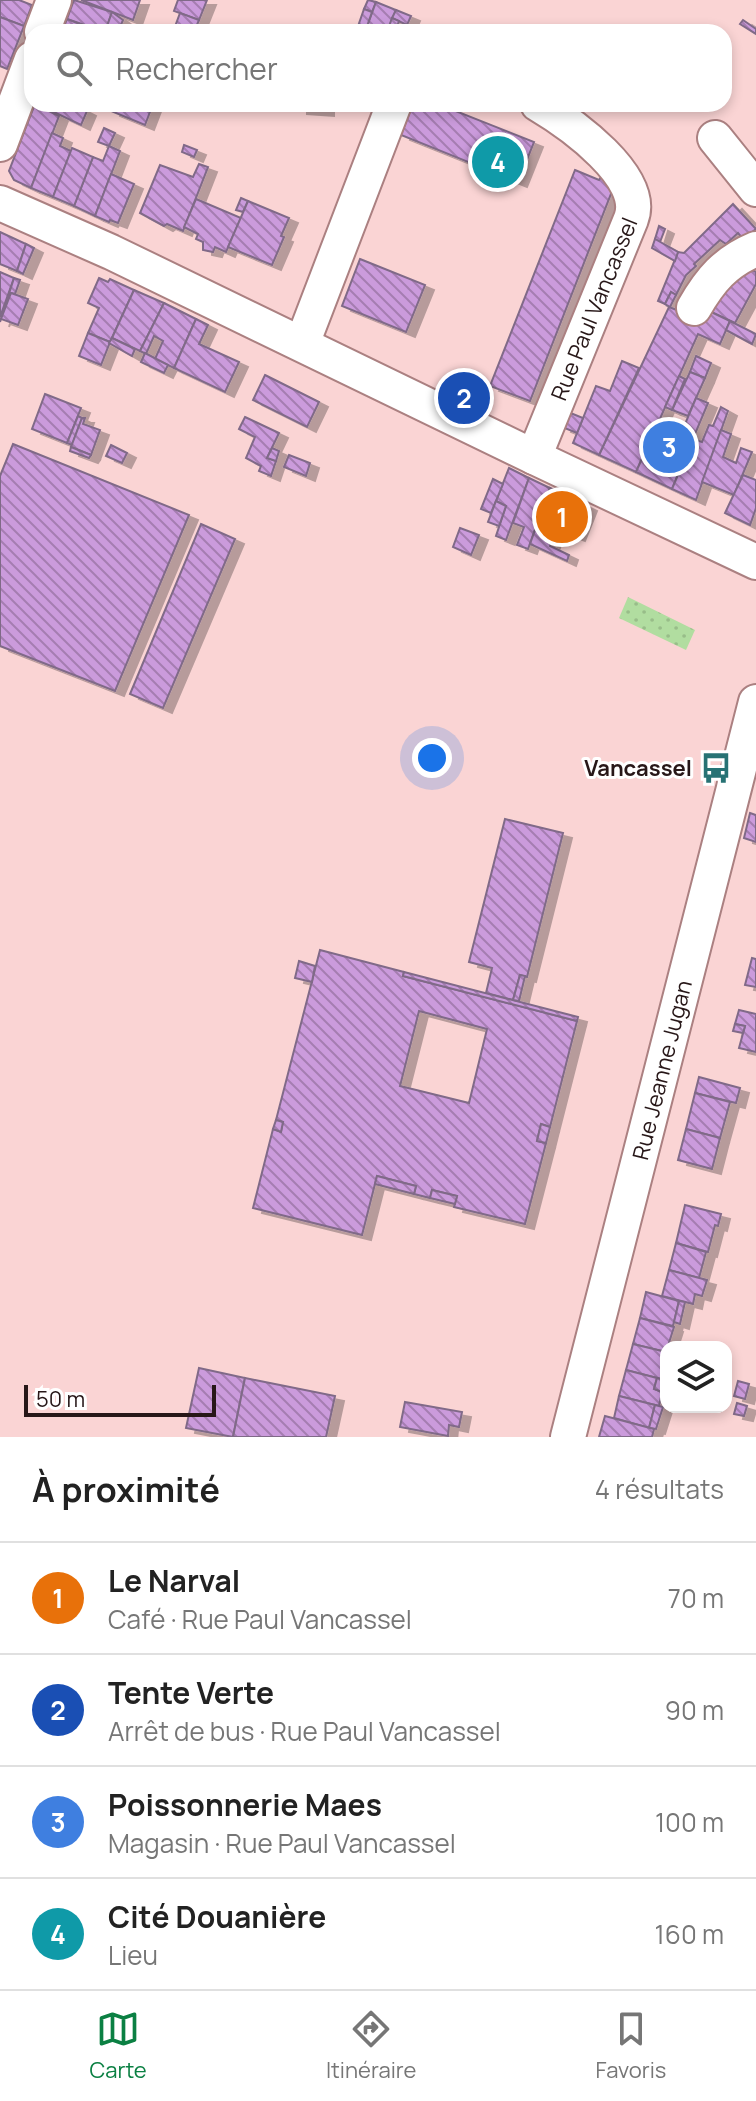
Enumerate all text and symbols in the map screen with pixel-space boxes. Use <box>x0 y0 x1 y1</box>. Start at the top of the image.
search box <box>24 24 732 112</box>
icon: search <box>52 46 96 90</box>
text: Rechercher <box>116 48 278 89</box>
pin: 4 <box>472 132 524 192</box>
street label: Rue Paul Vancassel <box>544 213 644 405</box>
pin: 2 <box>438 368 490 428</box>
pin: 3 <box>643 417 695 477</box>
pin: 1 <box>536 487 588 547</box>
your location <box>412 738 452 778</box>
bus stop icon: Vancassel <box>699 751 733 785</box>
place label: Vancassel <box>584 753 692 783</box>
street label: Rue Jeanne Jugan <box>625 977 699 1163</box>
map controls <box>660 1341 732 1413</box>
button: layers <box>660 1341 732 1413</box>
scale bar <box>24 1381 216 1417</box>
text: 50 m <box>36 1384 85 1414</box>
text: À proximité <box>32 1466 220 1512</box>
text: 4 résultats <box>595 1471 724 1507</box>
text: Le Narval <box>108 1560 240 1601</box>
text: 1 <box>52 1580 64 1616</box>
text: 70 m <box>668 1580 724 1616</box>
text: Café · Rue Paul Vancassel <box>108 1601 412 1637</box>
text: Tente Verte <box>108 1672 274 1713</box>
text: 2 <box>50 1692 66 1728</box>
text: 90 m <box>665 1692 724 1728</box>
text: Arrêt de bus · Rue Paul Vancassel <box>108 1713 501 1749</box>
text: Poissonnerie Maes <box>108 1784 382 1825</box>
text: 3 <box>50 1804 66 1840</box>
text: 100 m <box>655 1804 724 1840</box>
text: Magasin · Rue Paul Vancassel <box>108 1825 456 1861</box>
text: Cité Douanière <box>108 1896 326 1937</box>
text: 4 <box>50 1916 66 1952</box>
text: 160 m <box>655 1916 724 1952</box>
text: Lieu <box>108 1937 158 1973</box>
tab: Carte <box>90 2007 147 2085</box>
tab: Itinéraire <box>326 2007 416 2085</box>
tab: Favoris <box>596 2007 666 2085</box>

